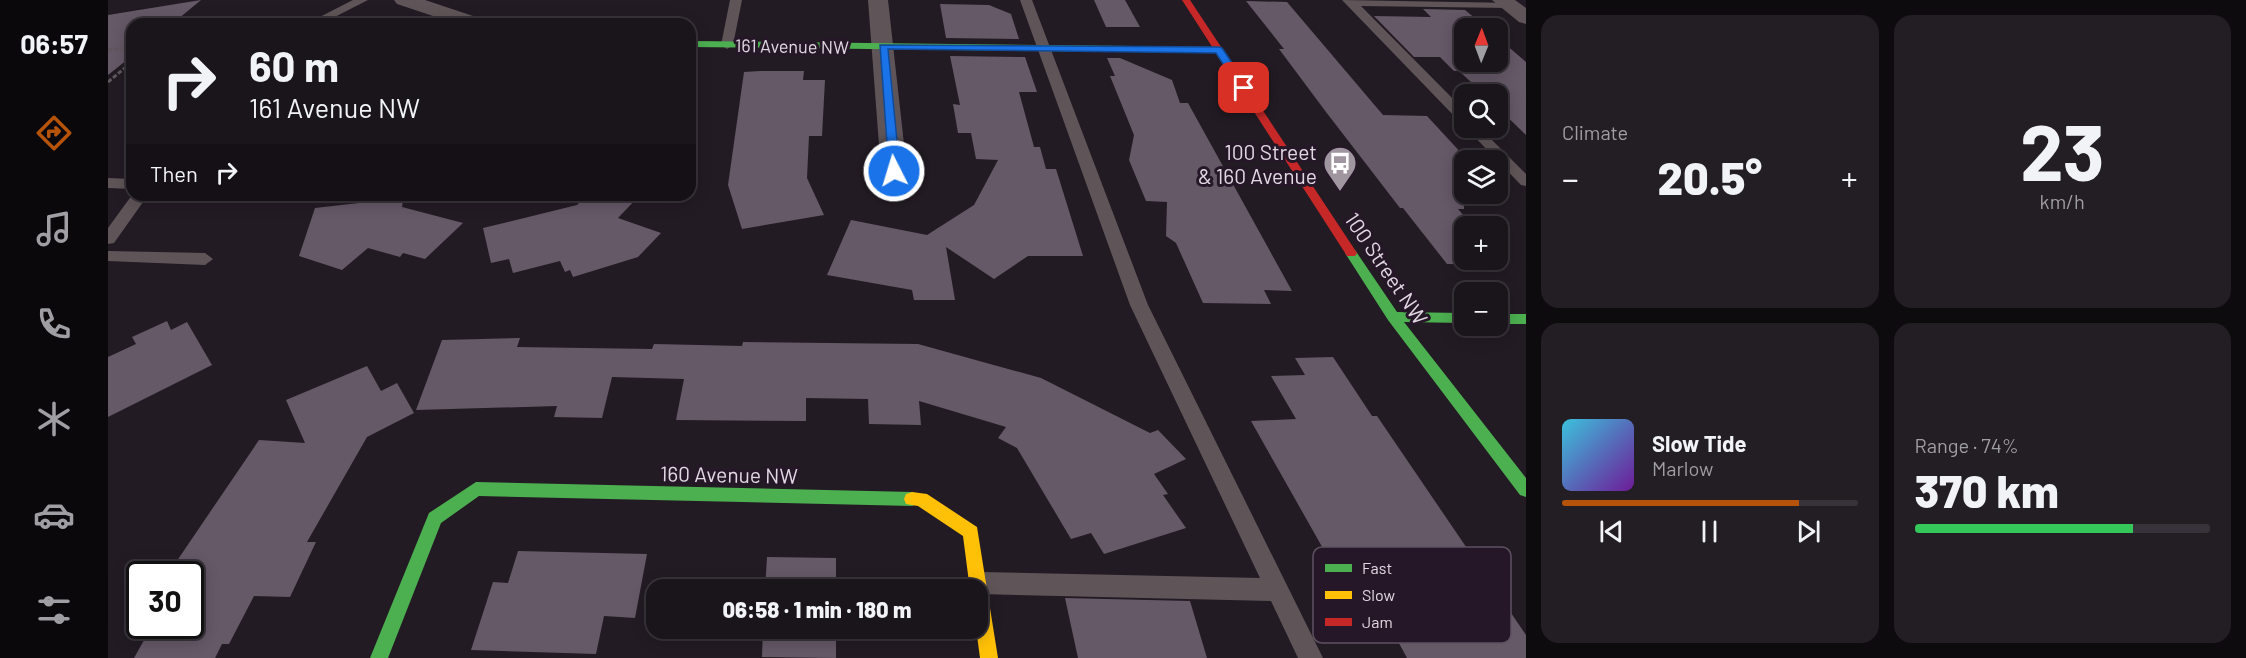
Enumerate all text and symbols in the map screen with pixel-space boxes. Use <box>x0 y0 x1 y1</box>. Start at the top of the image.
north arrow <box>1454 18 1508 72</box>
map controls <box>1454 18 1508 336</box>
text: 06:57 <box>20 27 88 59</box>
street label: 161 Avenue NW <box>735 34 849 58</box>
text: 60 m <box>249 40 339 90</box>
icon: right <box>150 42 228 120</box>
pin <box>1218 62 1269 113</box>
icon: arrive <box>1227 71 1260 104</box>
button: search <box>1454 84 1508 138</box>
text: 161 Avenue NW <box>249 91 420 123</box>
text: 23 <box>2020 103 2105 197</box>
icon: directions <box>33 112 75 154</box>
text: Climate <box>1562 120 1628 144</box>
position arrow <box>862 139 926 203</box>
place label: 100 Street & 160 Avenue <box>1198 139 1317 188</box>
bus stop icon: 100 Street & 160 Avenue <box>1322 145 1358 192</box>
button: layers <box>1454 150 1508 204</box>
text: 20.5° <box>1657 150 1762 204</box>
icon: right <box>210 156 243 189</box>
text: − <box>1562 158 1579 198</box>
text: + <box>1841 158 1858 198</box>
text: Then <box>150 160 198 186</box>
text: km/h <box>2040 189 2085 213</box>
street label: 100 Street NW <box>1340 207 1434 329</box>
icon: music <box>33 208 75 250</box>
button: + <box>1454 216 1508 270</box>
button: − <box>1454 282 1508 336</box>
icon: phone <box>33 303 75 345</box>
icon: climate <box>33 398 75 440</box>
text: Slow Tide <box>1652 430 1747 456</box>
text: Range · 74% <box>1915 433 2019 457</box>
text: Marlow <box>1652 456 1713 480</box>
street label: 160 Avenue NW <box>660 460 798 488</box>
text: 370 km <box>1915 463 2059 517</box>
icon: car <box>33 494 75 536</box>
icon: previous <box>1595 515 1628 548</box>
icon: pause <box>1693 515 1726 548</box>
icon: next <box>1792 515 1825 548</box>
legend <box>1313 547 1511 643</box>
text: Fast <box>1362 558 1392 577</box>
speed limit sign: 30 <box>126 561 204 639</box>
text: Slow <box>1362 585 1395 604</box>
icon: filters <box>33 589 75 631</box>
text: 06:58 · 1 min · 180 m <box>723 596 911 622</box>
text: Jam <box>1362 612 1393 631</box>

